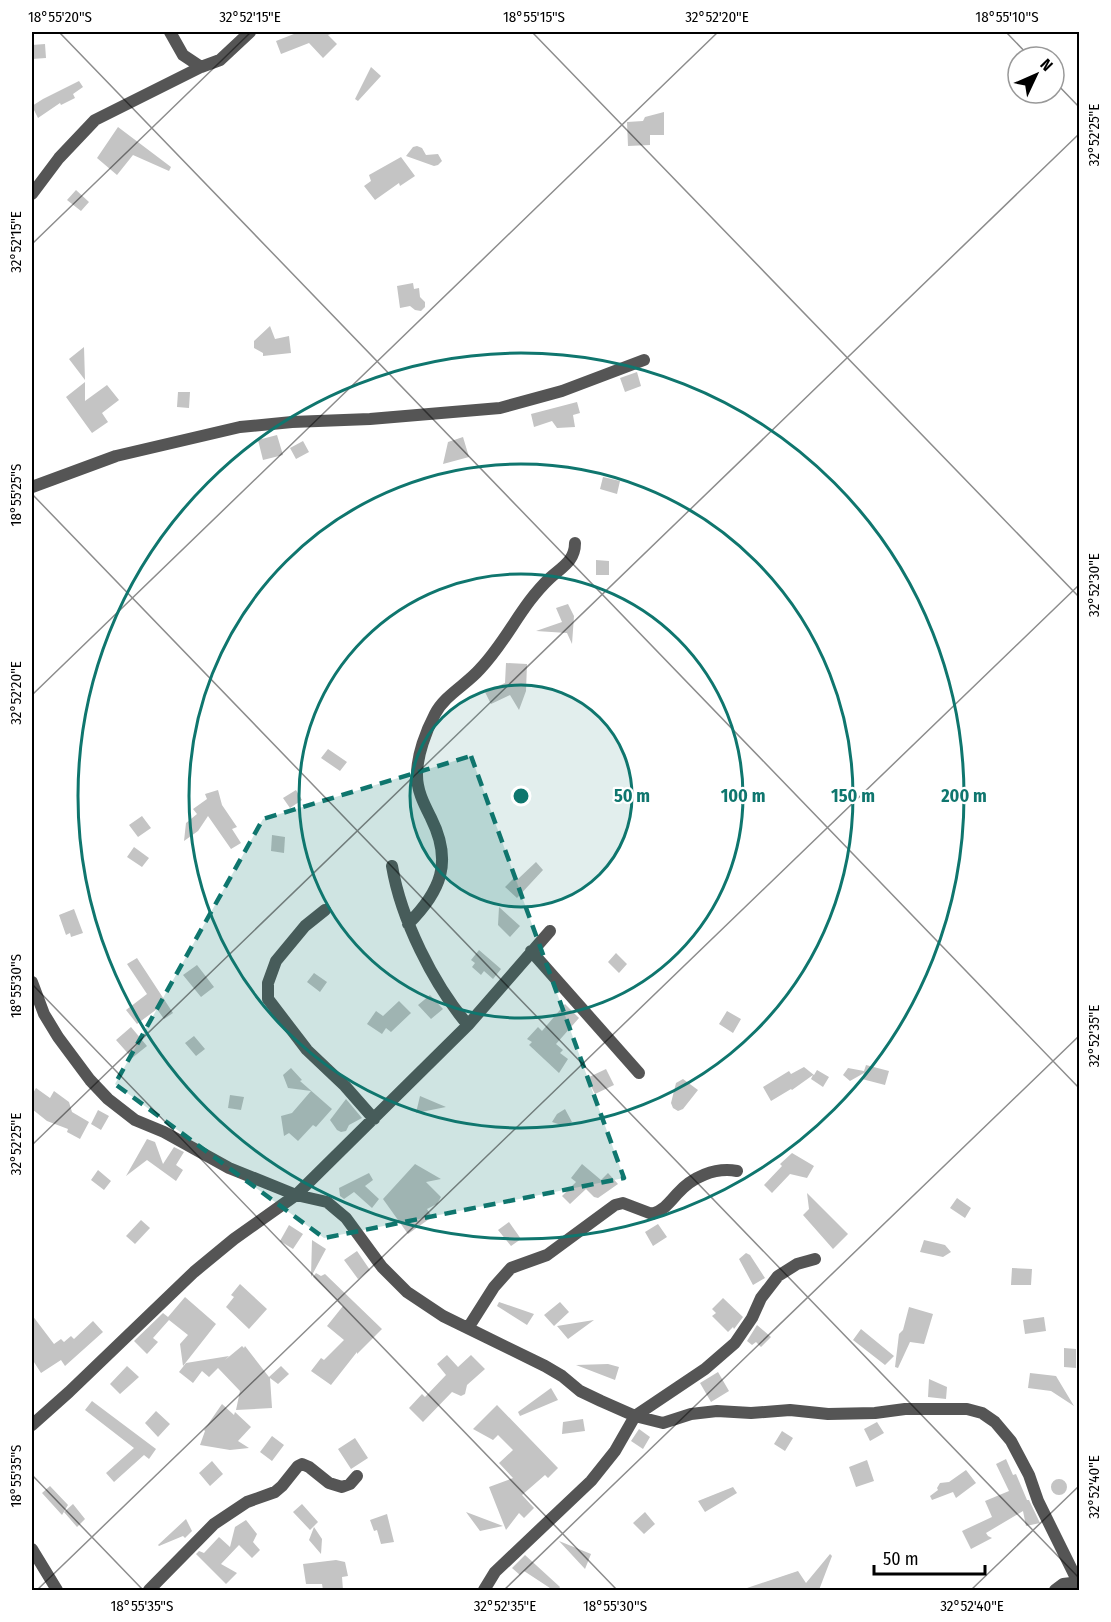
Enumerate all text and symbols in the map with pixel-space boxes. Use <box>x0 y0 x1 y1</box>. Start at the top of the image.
text: 18°55'20"S <box>28 8 92 26</box>
text: 32°52'15"E <box>219 8 281 26</box>
text: 18°55'15"S <box>503 8 565 26</box>
text: 32°52'20"E <box>685 8 749 26</box>
text: 18°55'10"S <box>975 8 1039 26</box>
north arrow <box>1006 45 1066 105</box>
text: N <box>1036 55 1057 75</box>
text: 32°52'25"E <box>1085 104 1103 166</box>
text: 32°52'15"E <box>7 211 25 273</box>
text: 18°55'25"S <box>7 464 25 526</box>
text: 32°52'30"E <box>1085 553 1103 617</box>
text: 32°52'20"E <box>7 661 25 725</box>
text: 50 m <box>614 785 650 807</box>
text: 100 m <box>721 785 765 807</box>
text: 150 m <box>831 785 875 807</box>
text: 200 m <box>940 785 987 807</box>
centre of rings <box>511 786 531 806</box>
text: 18°55'30"S <box>7 954 25 1018</box>
text: 32°52'35"E <box>1085 1005 1103 1067</box>
text: 32°52'25"E <box>7 1113 25 1175</box>
text: 18°55'35"S <box>7 1445 25 1507</box>
text: 32°52'40"E <box>1085 1455 1103 1519</box>
scale bar <box>874 1538 985 1576</box>
text: 50 m <box>883 1548 919 1570</box>
text: 18°55'35"S <box>111 1597 173 1615</box>
text: 32°52'35"E <box>474 1597 536 1615</box>
text: 18°55'30"S <box>583 1597 647 1615</box>
text: 32°52'40"E <box>940 1597 1004 1615</box>

